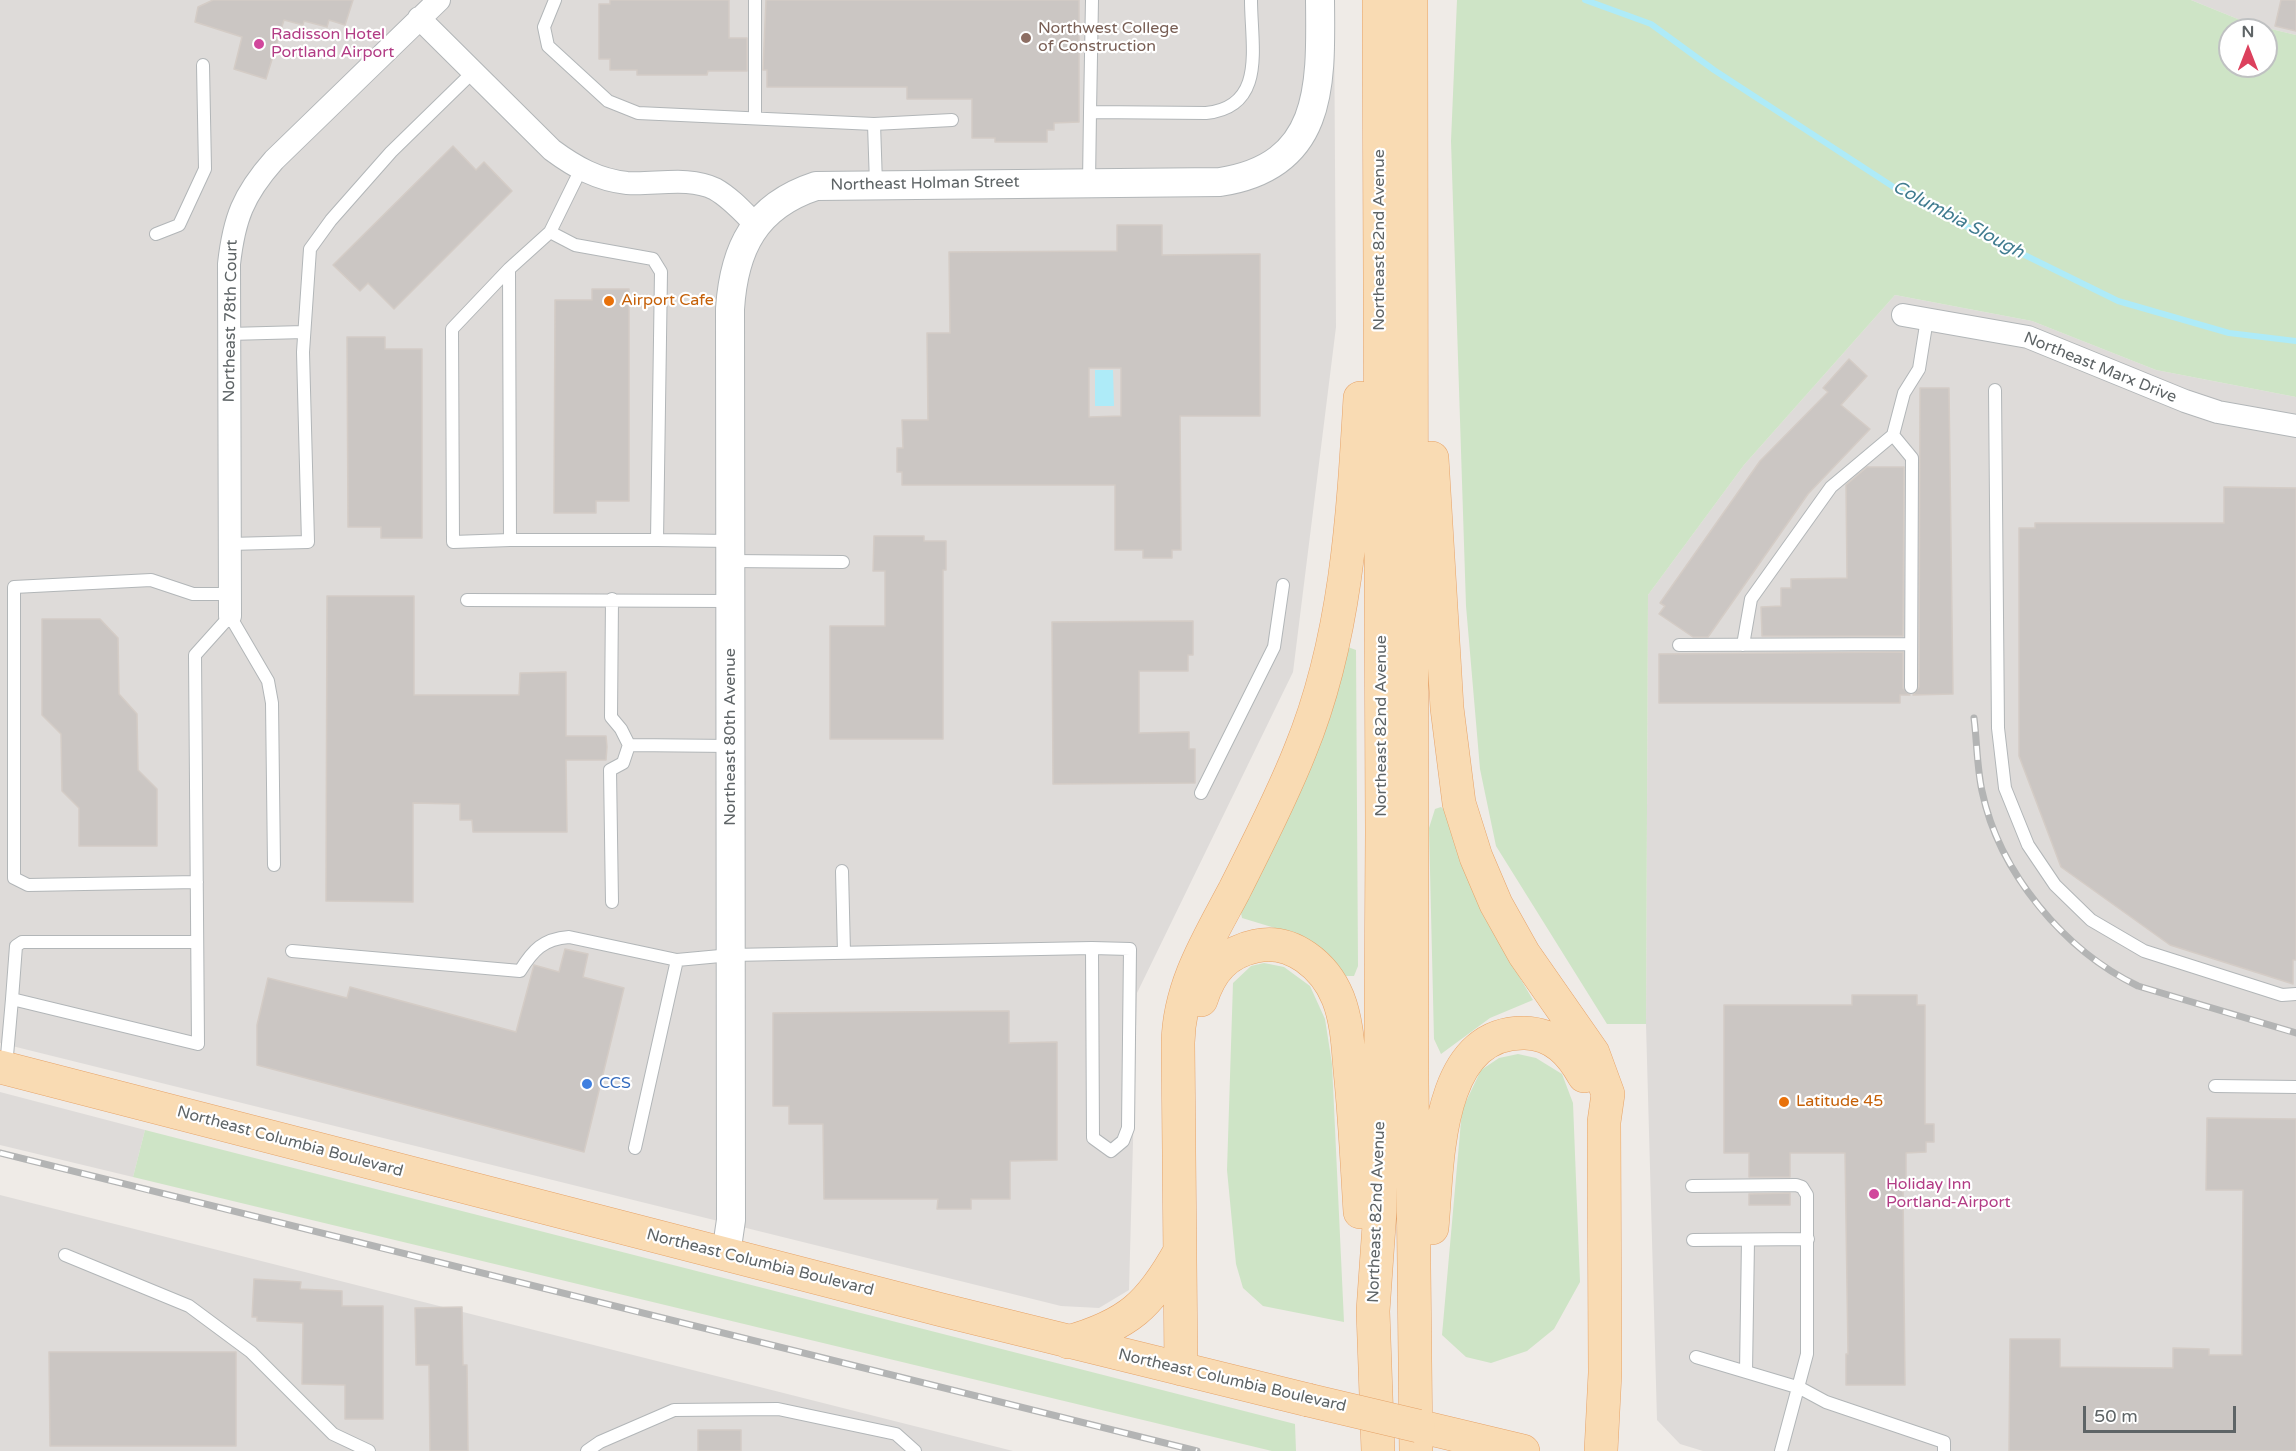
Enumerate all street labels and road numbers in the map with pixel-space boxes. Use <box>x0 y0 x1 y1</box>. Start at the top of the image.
street label: Northeast 82nd Avenue <box>1370 149 1390 331</box>
street label: Northeast Holman Street <box>830 173 1020 195</box>
street label: Northeast 78th Court <box>220 239 242 403</box>
street label: Northeast Marx Drive <box>2021 329 2179 407</box>
street label: Northeast 82nd Avenue <box>1372 635 1392 817</box>
street label: Northeast 80th Avenue <box>721 648 741 826</box>
street label: Northeast Columbia Boulevard <box>175 1103 405 1181</box>
street label: Northeast 82nd Avenue <box>1364 1121 1390 1303</box>
street label: Northeast Columbia Boulevard <box>644 1225 876 1301</box>
street label: Northeast Columbia Boulevard <box>1116 1345 1348 1417</box>

